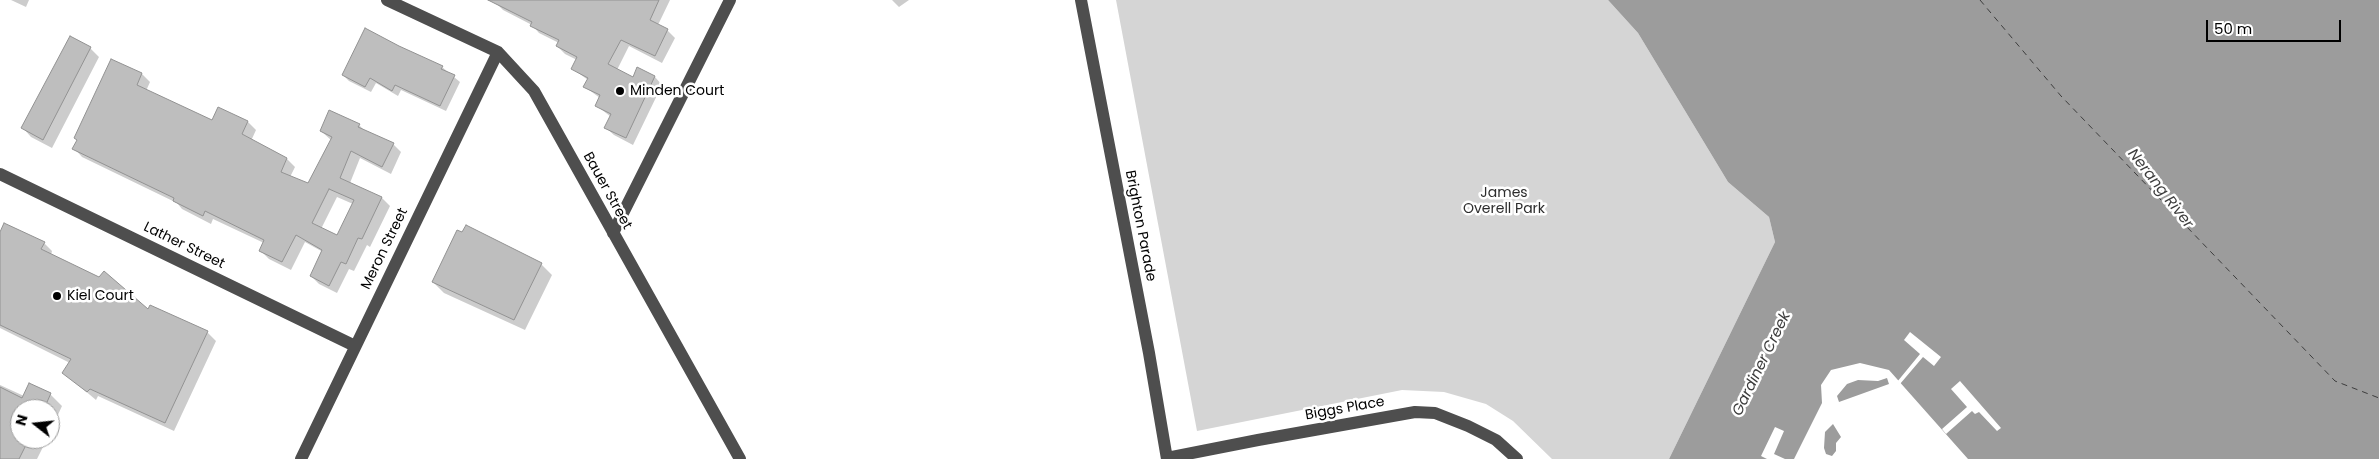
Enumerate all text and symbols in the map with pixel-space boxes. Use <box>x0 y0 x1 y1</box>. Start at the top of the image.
scale bar <box>2209 10 2344 42</box>
text: 50 m <box>2214 18 2252 39</box>
place label: Minden Court <box>630 83 724 99</box>
marker: Minden Court <box>614 85 626 97</box>
water label: Nerang River <box>2123 146 2197 232</box>
street label: Bauer Street <box>579 149 635 233</box>
street label: Brighton Parade <box>1121 169 1159 283</box>
park label: James Overell Park <box>1463 185 1545 218</box>
street label: Meron Street <box>358 205 412 293</box>
street label: Lather Street <box>141 219 227 273</box>
place label: Kiel Court <box>67 288 134 304</box>
marker: Kiel Court <box>51 290 63 302</box>
water label: Gardiner Creek <box>1729 309 1795 419</box>
street label: Biggs Place <box>1304 394 1386 424</box>
north arrow <box>10 399 60 449</box>
text: N <box>10 412 33 428</box>

